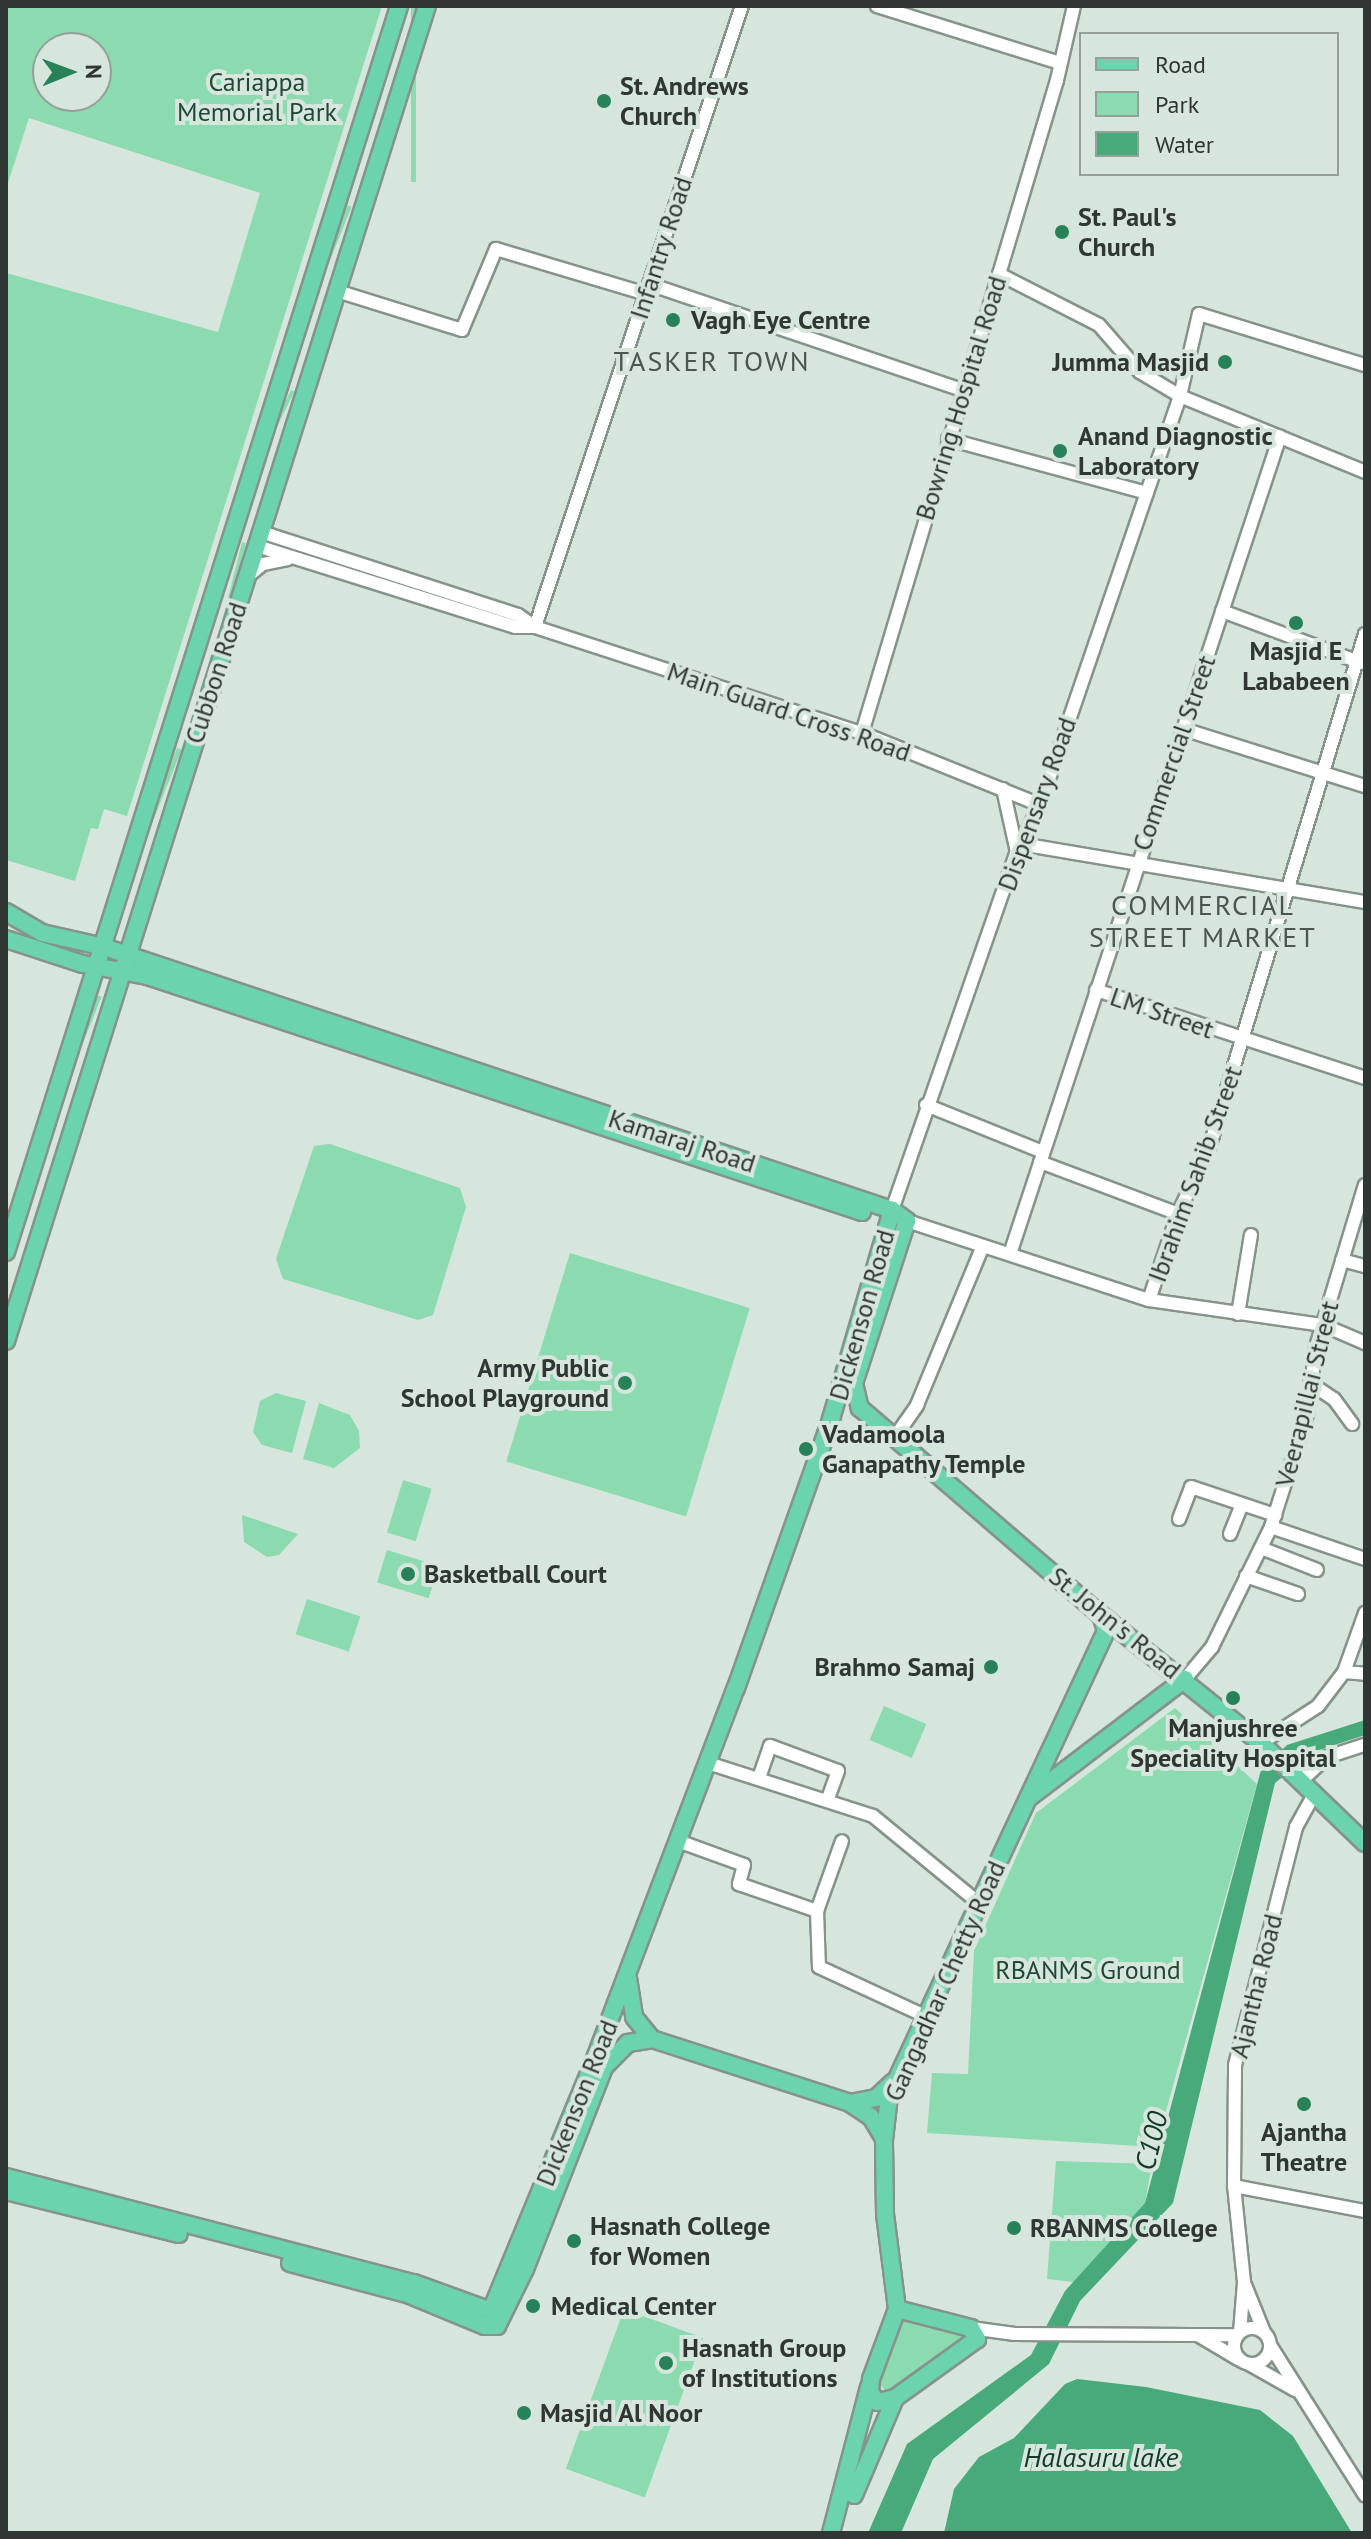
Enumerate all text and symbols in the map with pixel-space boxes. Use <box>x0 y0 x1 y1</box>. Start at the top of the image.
north arrow <box>32 32 112 112</box>
legend <box>1079 32 1339 176</box>
text: Road <box>1155 49 1206 80</box>
text: N <box>80 64 108 79</box>
park label: Cariappa Memorial Park <box>177 66 337 128</box>
place label: St. Andrews Church <box>620 70 752 132</box>
text: Park <box>1155 89 1199 120</box>
marker: St. Andrews Church <box>595 92 613 110</box>
text: Water <box>1155 129 1214 160</box>
street label: Infantry Road <box>623 172 699 324</box>
place label: St. Paul's Church <box>1078 201 1178 262</box>
marker: St. Paul's Church <box>1053 223 1071 241</box>
street label: Bowring Hospital Road <box>909 272 1013 524</box>
place label: Vagh Eye Centre <box>691 304 871 336</box>
marker: Vagh Eye Centre <box>662 309 684 331</box>
district label: TASKER TOWN <box>613 344 811 378</box>
place label: Jumma Masjid <box>1052 346 1209 378</box>
marker: Jumma Masjid <box>1216 353 1234 371</box>
place label: Anand Diagnostic Laboratory <box>1078 420 1273 482</box>
marker: Anand Diagnostic Laboratory <box>1049 440 1071 462</box>
street label: Cubbon Road <box>179 598 253 748</box>
marker: Masjid E Lababeen <box>1287 614 1305 632</box>
place label: Masjid E Lababeen <box>1242 635 1350 696</box>
street label: Commercial Street <box>1126 651 1222 855</box>
street label: Main Guard Cross Road <box>663 656 915 768</box>
street label: Dispensary Road <box>991 713 1083 895</box>
district label: COMMERCIAL STREET MARKET <box>1089 888 1317 954</box>
street label: LM Street <box>1106 981 1218 1045</box>
street label: Ibrahim Sahib Street <box>1141 1062 1249 1286</box>
street label: Kamaraj Road <box>605 1103 759 1179</box>
street label: Dickenson Road <box>823 1226 901 1404</box>
street label: Veerapillai Street <box>1269 1298 1345 1490</box>
place label: Army Public School Playground <box>401 1352 609 1414</box>
marker: Army Public School Playground <box>616 1374 634 1392</box>
place label: Vadamoola Ganapathy Temple <box>822 1418 1027 1480</box>
marker: Vadamoola Ganapathy Temple <box>797 1440 815 1458</box>
place label: Basketball Court <box>424 1558 607 1590</box>
street label: St. John's Road <box>1042 1560 1188 1686</box>
marker: Basketball Court <box>399 1565 417 1583</box>
place label: Brahmo Samaj <box>815 1651 975 1683</box>
marker: Brahmo Samaj <box>982 1658 1000 1676</box>
marker: Manjushree Speciality Hospital <box>1222 1687 1244 1709</box>
place label: Manjushree Speciality Hospital <box>1130 1712 1336 1774</box>
street label: Gangadhar Chetty Road <box>878 1856 1012 2106</box>
street label: Ajantha Road <box>1223 1911 1289 2061</box>
park label: RBANMS Ground <box>995 1954 1181 1986</box>
street label: Dickenson Road <box>530 2015 624 2191</box>
marker: Ajantha Theatre <box>1295 2095 1313 2113</box>
water label: C100 <box>1128 2108 1174 2174</box>
place label: Ajantha Theatre <box>1261 2116 1347 2178</box>
place label: Hasnath College for Women <box>590 2210 771 2272</box>
place label: RBANMS College <box>1030 2212 1218 2244</box>
marker: RBANMS College <box>1005 2219 1023 2237</box>
marker: Hasnath College for Women <box>565 2232 583 2250</box>
place label: Medical Center <box>551 2290 717 2322</box>
marker: Medical Center <box>522 2295 544 2317</box>
place label: Hasnath Group of Institutions <box>682 2332 847 2394</box>
marker: Hasnath Group of Institutions <box>657 2354 675 2372</box>
place label: Masjid Al Noor <box>540 2397 703 2429</box>
marker: Masjid Al Noor <box>515 2404 533 2422</box>
water label: Halasuru lake <box>1023 2440 1179 2474</box>

